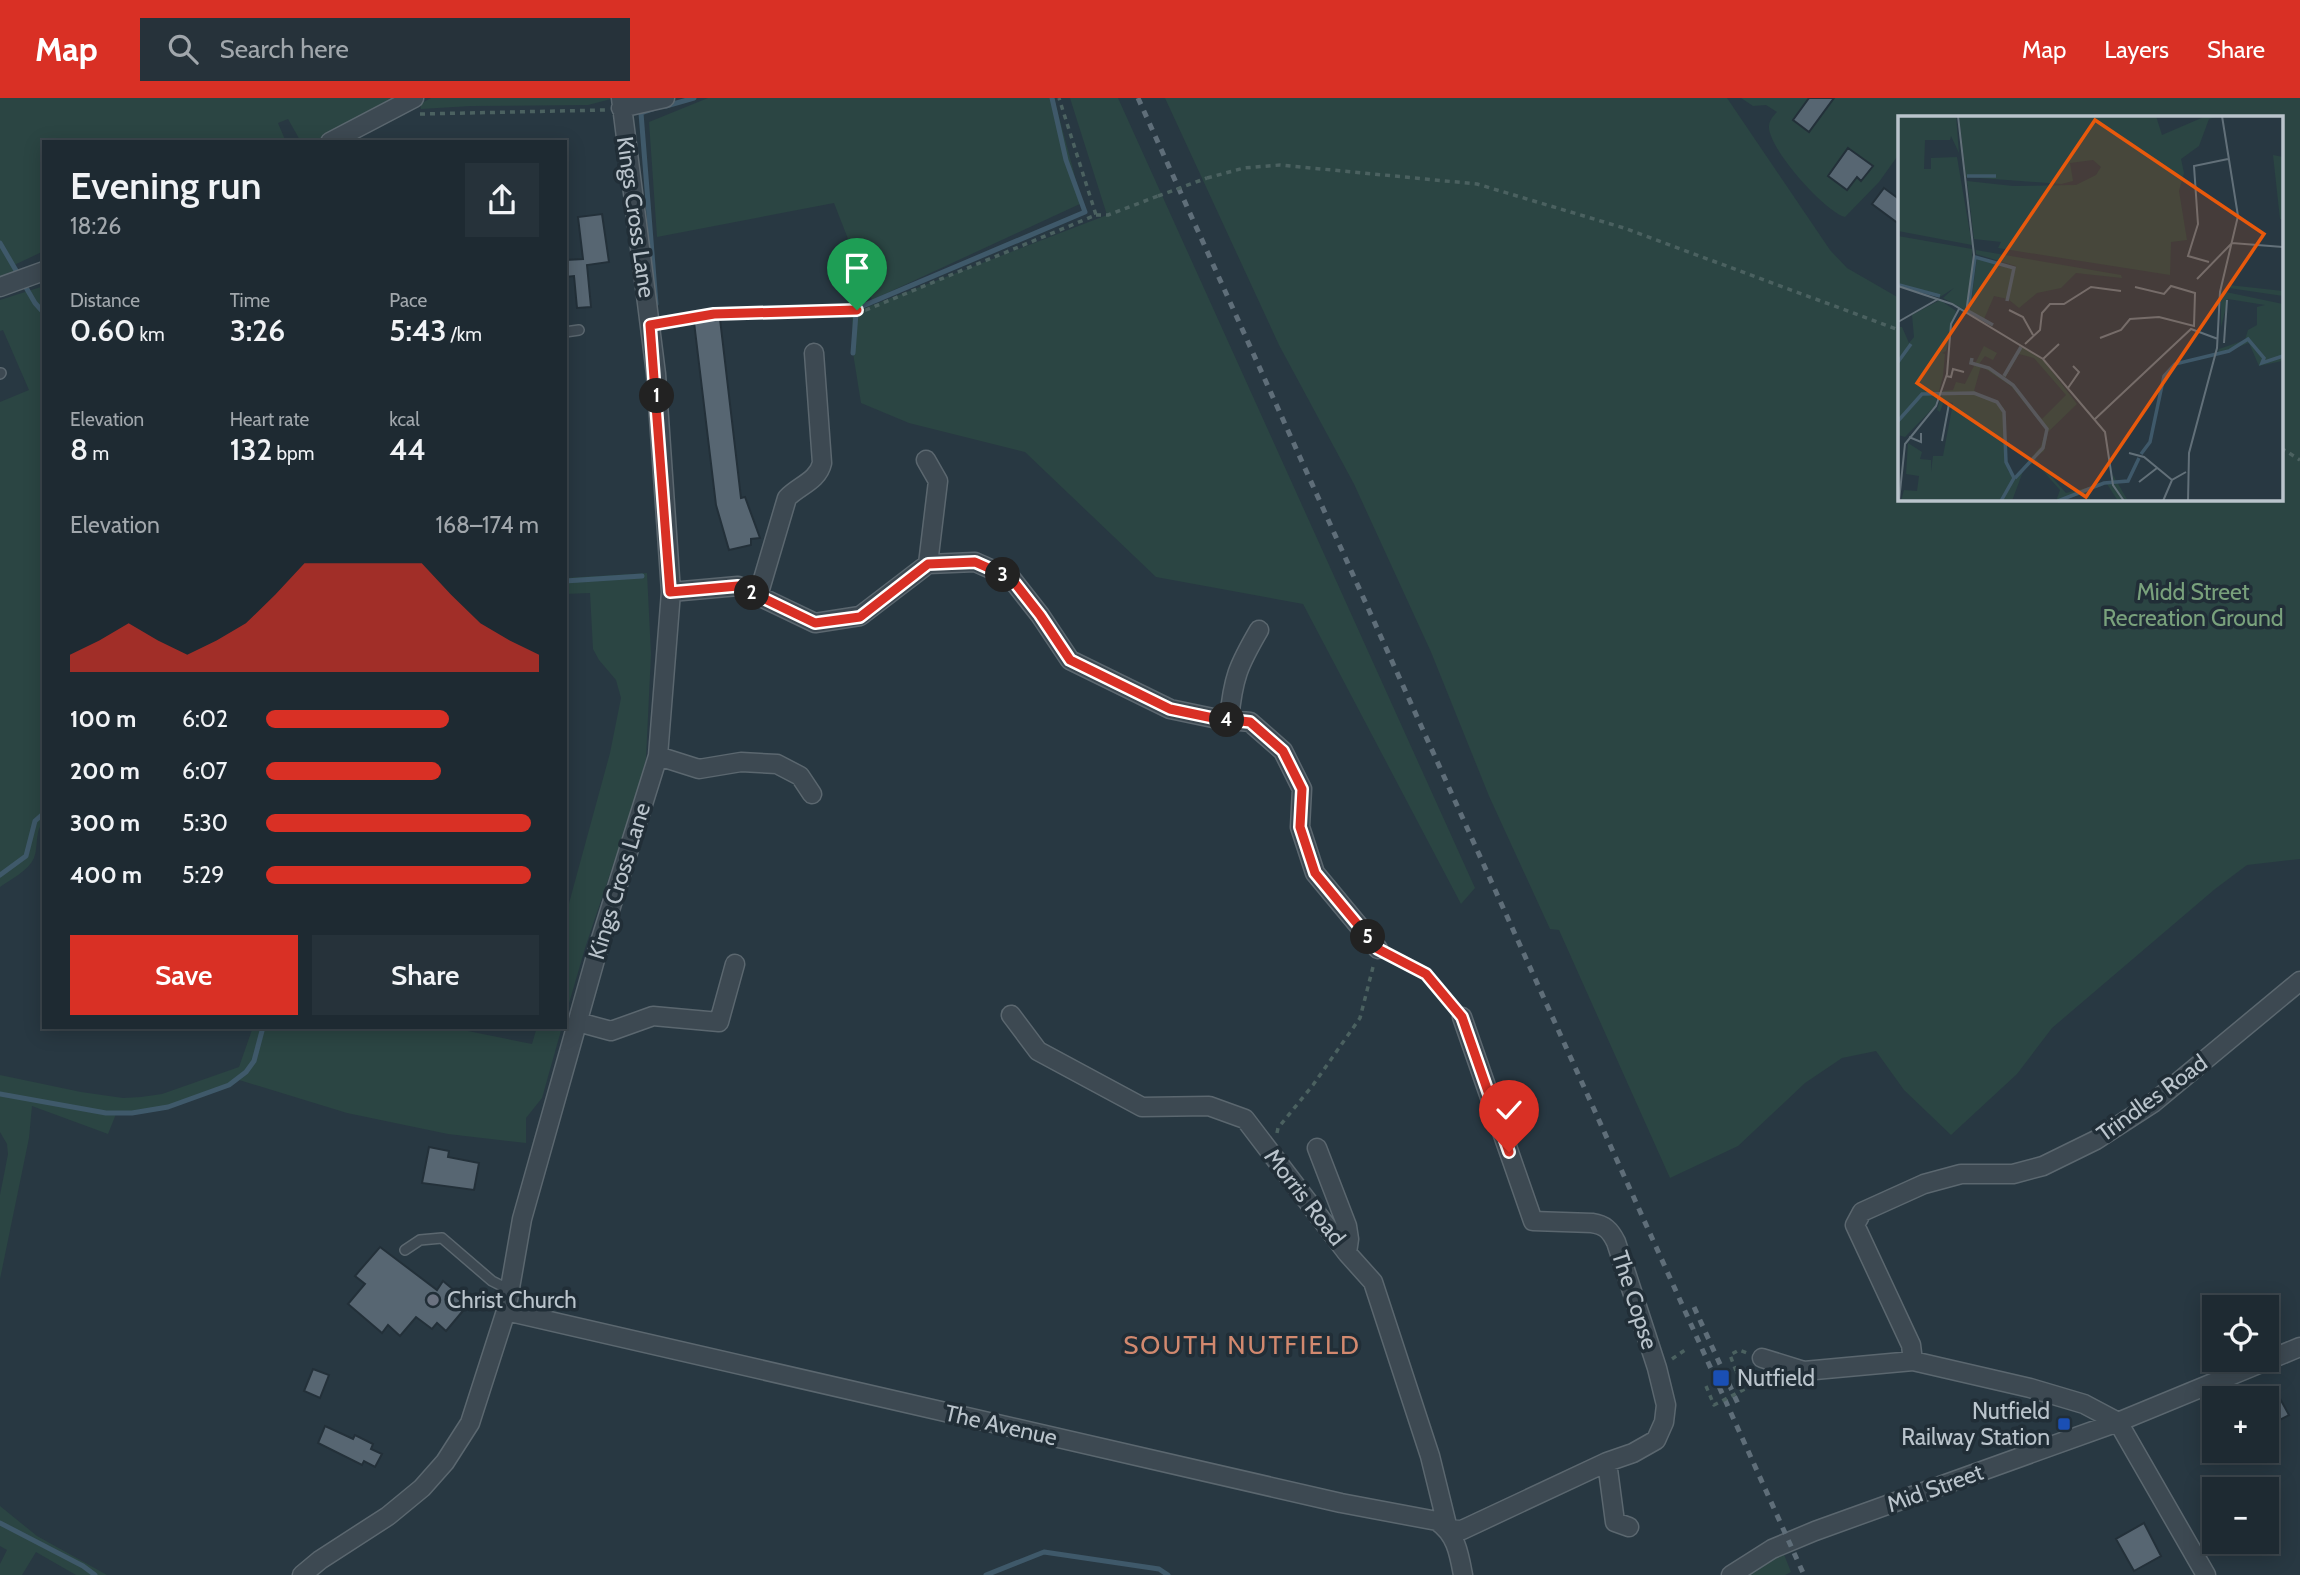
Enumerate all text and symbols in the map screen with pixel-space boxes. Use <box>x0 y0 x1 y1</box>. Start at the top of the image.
search box <box>140 18 630 81</box>
text: Map <box>35 29 98 69</box>
icon: search <box>164 30 202 68</box>
text: Search here <box>220 33 349 65</box>
text: Map <box>2022 35 2066 64</box>
text: Layers <box>2104 35 2169 64</box>
text: Share <box>2207 35 2265 64</box>
inset map <box>1898 116 2282 500</box>
street label: Kings Cross Lane <box>611 135 661 300</box>
text: Evening run <box>70 162 262 209</box>
button: share <box>465 163 539 237</box>
text: 18:26 <box>70 212 121 240</box>
pin <box>827 238 887 310</box>
icon: arrive <box>838 249 876 287</box>
text: Distance <box>70 289 140 312</box>
text: Time <box>230 289 270 312</box>
text: Pace <box>389 289 427 312</box>
text: 0.60 <box>70 312 135 349</box>
text: 3:26 <box>230 312 285 349</box>
text: 5:43 <box>389 312 446 349</box>
text: km <box>135 323 165 346</box>
text: /km <box>446 323 482 346</box>
pin: 1 <box>640 378 674 414</box>
text: 1 <box>653 384 660 407</box>
text: Elevation <box>70 408 144 431</box>
text: Heart rate <box>230 408 309 431</box>
text: kcal <box>389 408 420 431</box>
text: 8 <box>70 431 88 468</box>
text: 132 <box>230 431 272 468</box>
text: 44 <box>389 431 426 468</box>
text: m <box>88 442 109 465</box>
text: bpm <box>272 442 314 465</box>
text: Elevation <box>70 511 160 539</box>
text: 168–174 m <box>435 511 539 539</box>
pin: 3 <box>986 558 1020 592</box>
text: 3 <box>997 563 1008 586</box>
pin: 2 <box>734 575 770 610</box>
park label: Midd Street Recreation Ground <box>2102 578 2284 632</box>
text: 2 <box>746 581 757 604</box>
pin: 4 <box>1210 702 1244 738</box>
text: 100 m <box>70 705 136 733</box>
text: 6:02 <box>182 705 228 733</box>
text: 4 <box>1221 708 1232 731</box>
text: 200 m <box>70 757 140 785</box>
text: 6:07 <box>182 757 227 785</box>
street label: Kings Cross Lane <box>582 799 656 963</box>
text: 300 m <box>70 809 140 837</box>
text: 5:30 <box>182 809 228 837</box>
text: 400 m <box>70 861 142 889</box>
text: 5:29 <box>182 861 224 889</box>
pin: 5 <box>1350 920 1386 954</box>
text: 5 <box>1362 925 1373 948</box>
button: Save <box>70 935 298 1015</box>
button: Share <box>312 935 539 1015</box>
street label: Trindles Road <box>2091 1049 2213 1147</box>
pin <box>1479 1080 1539 1152</box>
icon: check <box>1490 1091 1528 1129</box>
street label: Morris Road <box>1259 1143 1351 1251</box>
street label: The Copse <box>1606 1247 1664 1353</box>
place label: Christ Church <box>447 1286 577 1314</box>
marker: Christ Church <box>425 1292 441 1308</box>
map controls <box>2202 1295 2279 1554</box>
button: locate <box>2202 1295 2279 1372</box>
district label: SOUTH NUTFIELD <box>1123 1329 1361 1361</box>
place label: Nutfield <box>1737 1364 1815 1392</box>
marker: Nutfield <box>1711 1368 1731 1388</box>
button: + <box>2202 1386 2279 1463</box>
place label: Nutfield Railway Station <box>1901 1397 2050 1451</box>
street label: The Avenue <box>942 1398 1060 1452</box>
marker: Nutfield Railway Station <box>2056 1416 2072 1432</box>
street label: Mid Street <box>1883 1458 1987 1518</box>
button: − <box>2202 1477 2279 1554</box>

